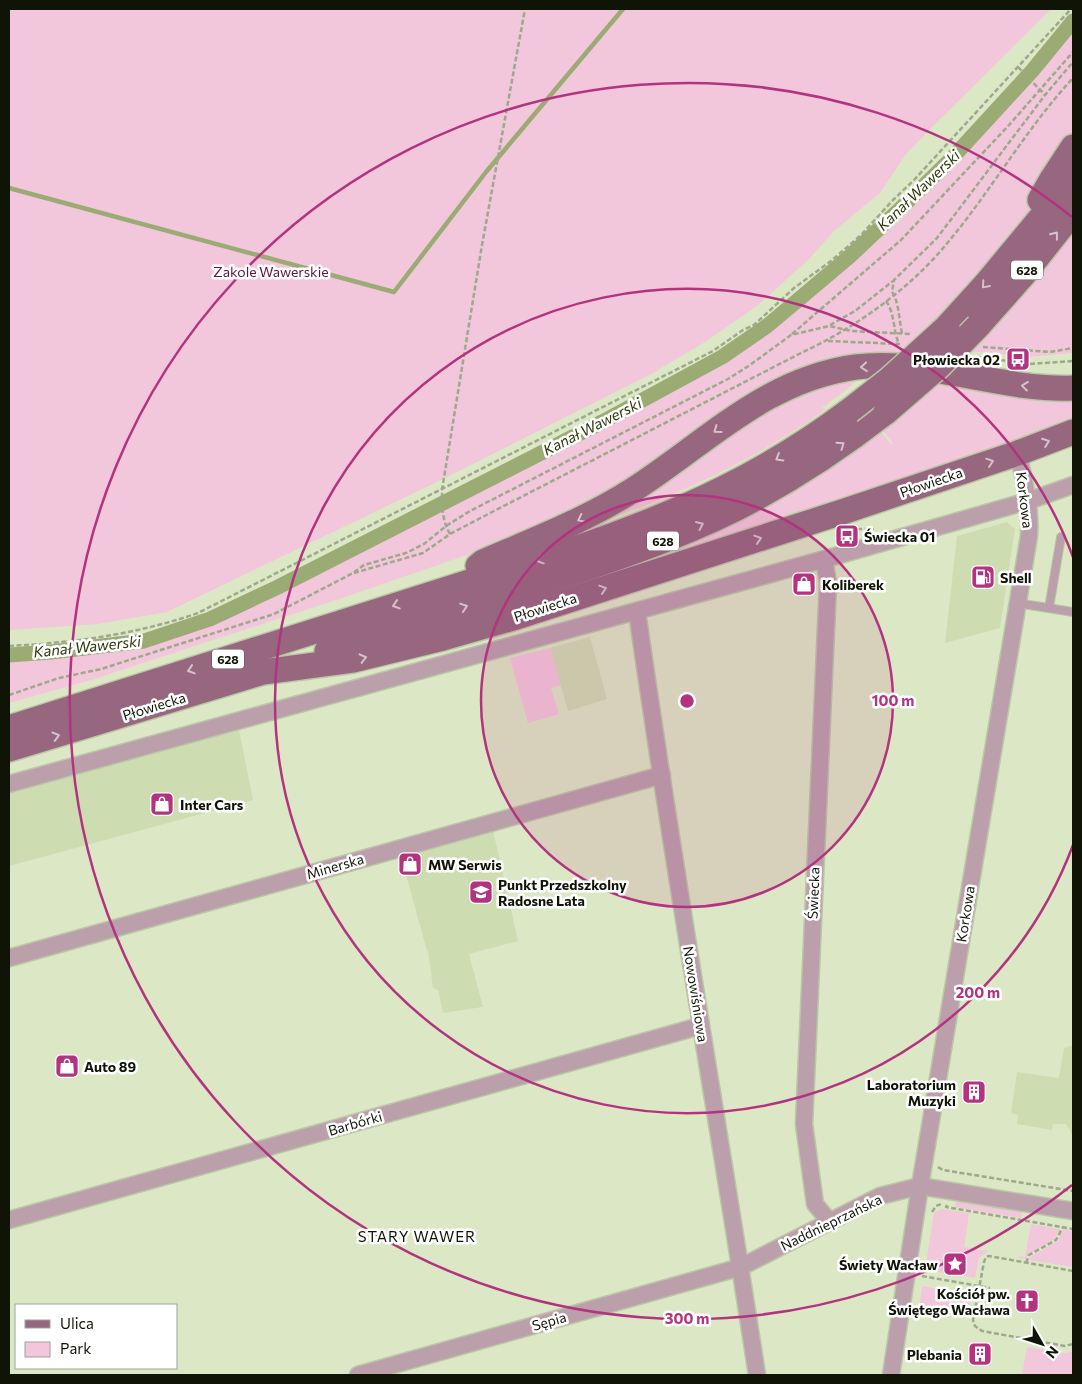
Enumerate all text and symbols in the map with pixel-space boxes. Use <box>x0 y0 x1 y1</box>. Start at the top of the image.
water label: Kanał Wawerski <box>873 145 964 234</box>
one-way arrow <box>1049 232 1057 241</box>
road number: 628 <box>1011 260 1043 280</box>
park label: Zakole Wawerskie <box>213 263 329 280</box>
one-way arrow <box>982 279 991 288</box>
bus stop icon: Płowiecka 02 <box>1005 346 1031 372</box>
place label: Płowiecka 02 <box>913 351 1000 368</box>
one-way arrow <box>859 361 867 372</box>
one-way arrow <box>1020 381 1028 392</box>
water label: Kanał Wawerski <box>540 393 645 459</box>
one-way arrow <box>713 424 723 433</box>
one-way arrow <box>1041 438 1049 448</box>
one-way arrow <box>835 442 845 451</box>
one-way arrow <box>776 452 785 462</box>
one-way arrow <box>986 458 994 468</box>
street label: Płowiecka <box>897 463 965 501</box>
street label: Korkowa <box>1013 471 1037 529</box>
one-way arrow <box>577 513 586 523</box>
one-way arrow <box>695 521 704 532</box>
bus stop icon: Świecka 01 <box>834 523 860 549</box>
place label: Świecka 01 <box>864 528 935 545</box>
road number: 628 <box>647 532 679 550</box>
one-way arrow <box>753 535 762 545</box>
one-way arrow <box>536 554 545 564</box>
fuel station icon: Shell <box>970 564 996 590</box>
place label: Shell <box>1000 569 1032 586</box>
shop icon: Koliberek <box>791 571 817 597</box>
place label: Koliberek <box>822 576 884 593</box>
one-way arrow <box>599 584 607 594</box>
street label: Płowiecka <box>511 589 579 625</box>
one-way arrow <box>393 600 401 610</box>
one-way arrow <box>460 603 468 613</box>
water label: Kanał Wawerski <box>32 631 143 661</box>
road number: 628 <box>212 650 244 669</box>
one-way arrow <box>359 653 368 664</box>
one-way arrow <box>188 665 196 675</box>
street label: Płowiecka <box>120 688 188 724</box>
text: 100 m <box>872 691 914 709</box>
centre of rings <box>678 692 696 710</box>
one-way arrow <box>51 731 59 741</box>
shop icon: Inter Cars <box>149 791 175 817</box>
place label: Inter Cars <box>180 796 244 813</box>
street label: Minerska <box>304 850 366 882</box>
shop icon: MW Serwis <box>397 851 423 877</box>
place label: MW Serwis <box>428 856 502 873</box>
street label: Świecka <box>804 867 822 919</box>
place label: Punkt Przedszkolny Radosne Lata <box>498 876 627 909</box>
school or university icon: Punkt Przedszkolny Radosne Lata <box>468 879 494 905</box>
street label: Korkowa <box>952 885 978 943</box>
street label: Nowowiśniowa <box>680 945 712 1043</box>
text: 200 m <box>956 983 1000 1001</box>
shop icon: Auto 89 <box>54 1053 80 1079</box>
place label: Auto 89 <box>84 1058 136 1075</box>
place label: Laboratorium Muzyki <box>867 1076 956 1109</box>
building icon: Laboratorium Muzyki <box>961 1079 987 1105</box>
street label: Barbórki <box>326 1107 384 1139</box>
street label: Naddnieprzańska <box>778 1190 884 1254</box>
district label: STARY WAWER <box>358 1227 476 1245</box>
place icon: Świety Wacław <box>942 1251 968 1277</box>
place label: Świety Wacław <box>839 1256 938 1273</box>
place label: Kościół pw. Świętego Wacława <box>888 1285 1010 1318</box>
church icon: Kościół pw. Świętego Wacława <box>1014 1288 1040 1314</box>
legend <box>15 1304 178 1369</box>
street label: Sępia <box>530 1308 568 1334</box>
text: 300 m <box>665 1309 709 1327</box>
text: Ulica <box>60 1314 94 1332</box>
north arrow <box>1017 1319 1067 1369</box>
text: Park <box>60 1339 91 1357</box>
building icon: Plebania <box>967 1341 993 1367</box>
text: N <box>1043 1343 1062 1362</box>
place label: Plebania <box>907 1346 962 1363</box>

